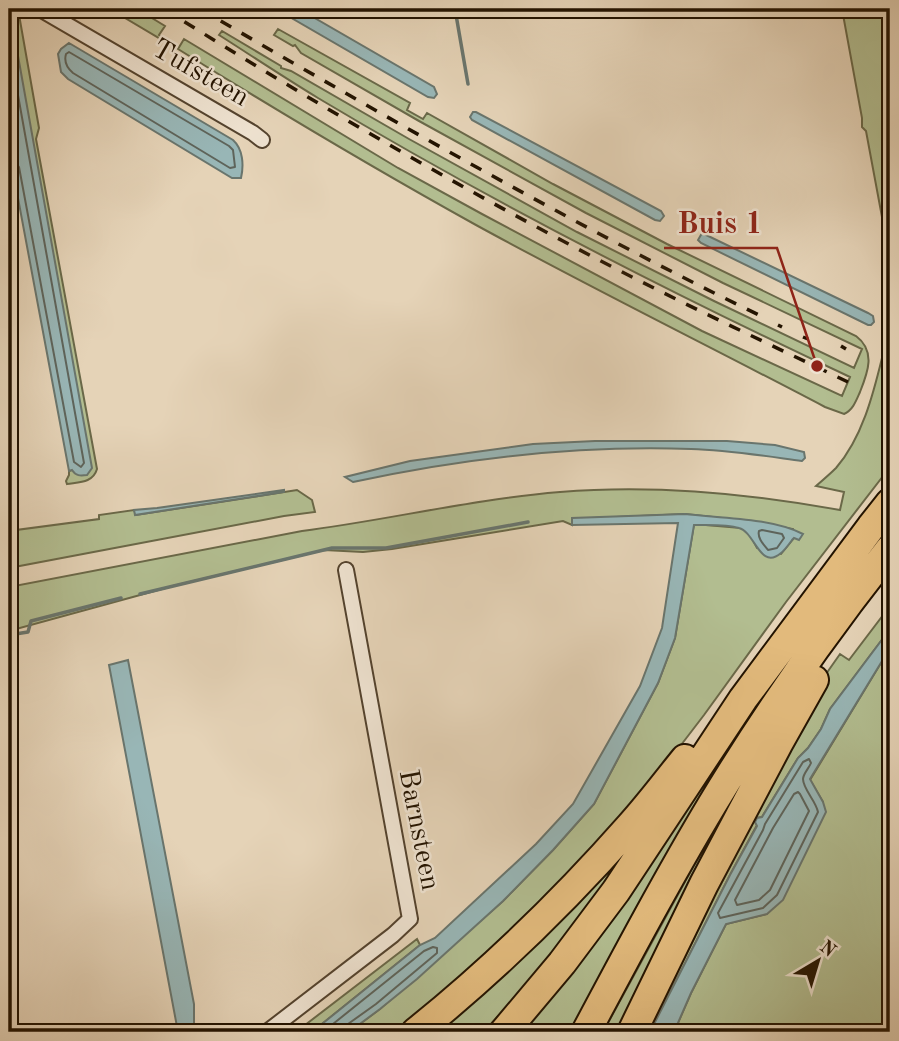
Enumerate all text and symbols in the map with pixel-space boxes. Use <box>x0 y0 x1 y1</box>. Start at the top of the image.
street label: Tufsteen <box>147 35 253 113</box>
callout: Buis 1 <box>664 197 777 248</box>
text: Buis 1 <box>677 210 763 240</box>
street label: Barnsteen <box>393 767 443 893</box>
north arrow <box>783 926 853 996</box>
text: N <box>815 938 839 962</box>

